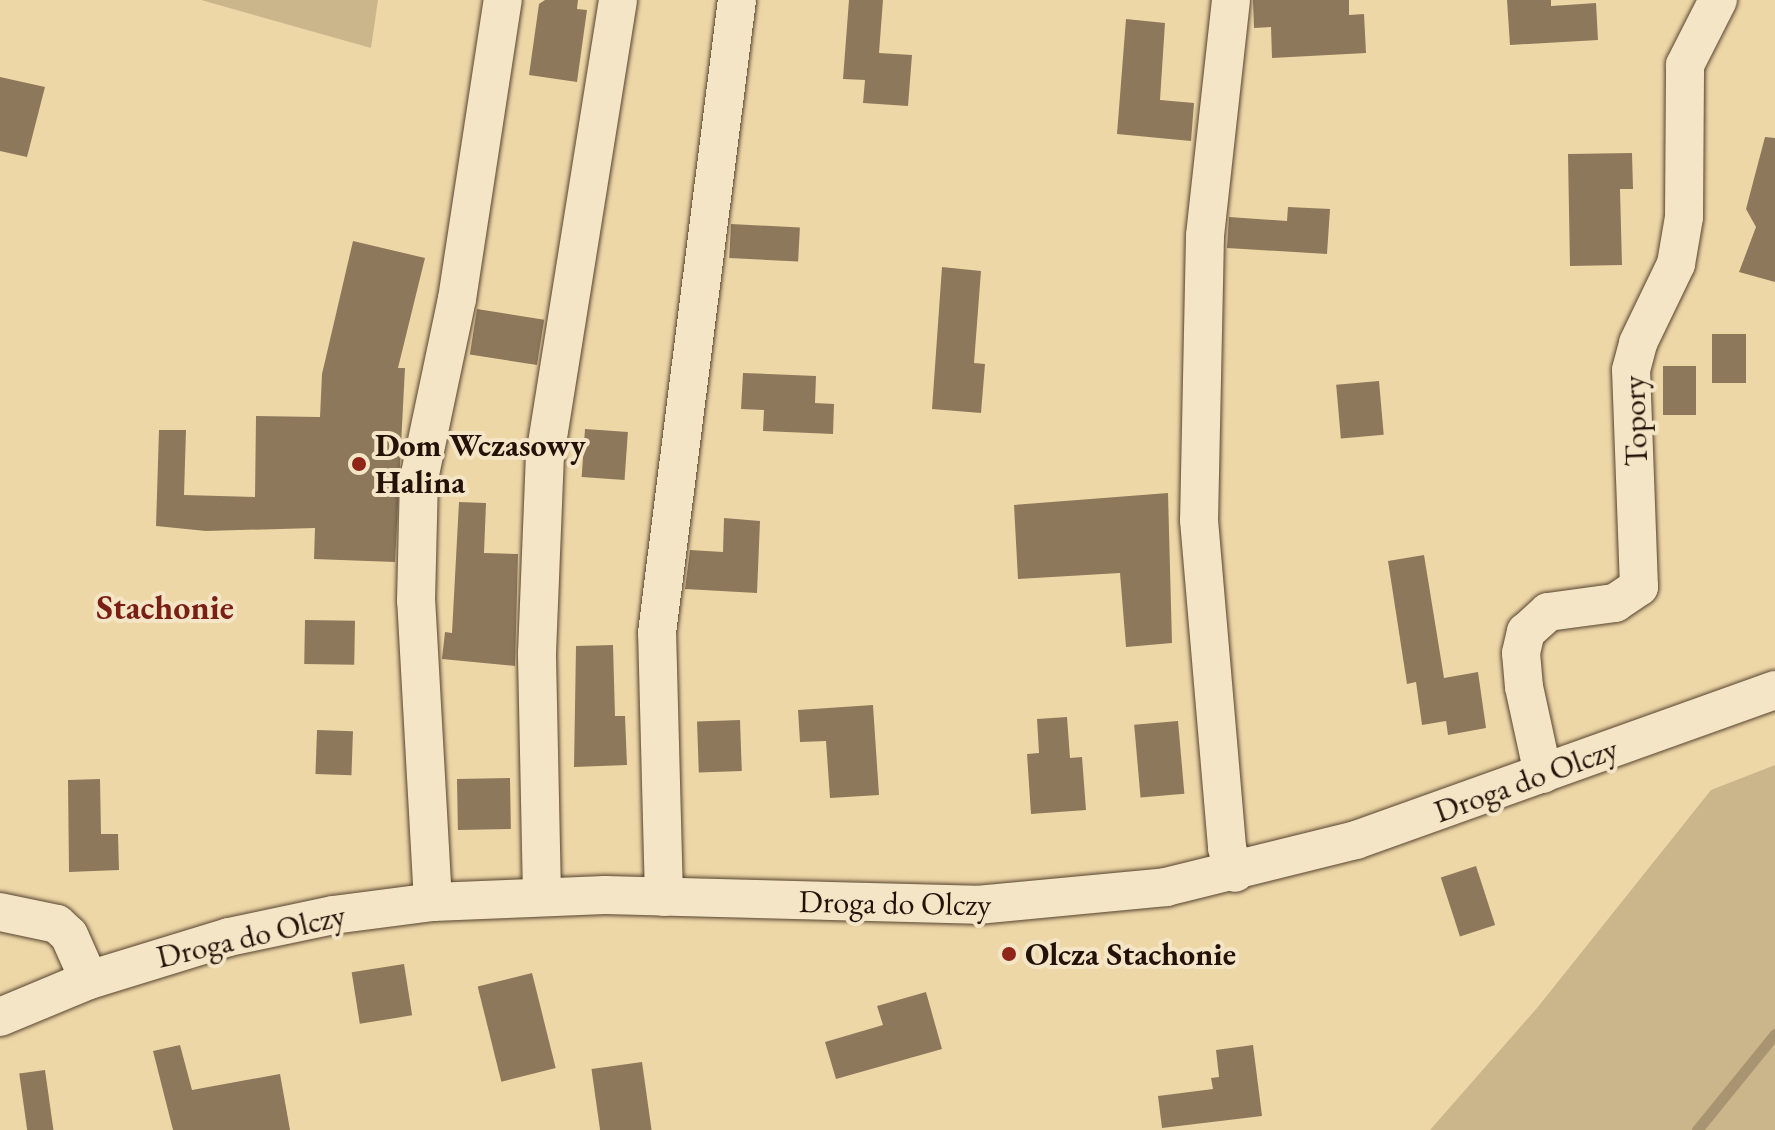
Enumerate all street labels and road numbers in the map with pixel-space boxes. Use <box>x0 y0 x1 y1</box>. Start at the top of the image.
street label: Topory <box>1614 375 1656 467</box>
street label: Droga do Olczy <box>1429 729 1623 831</box>
street label: Droga do Olczy <box>798 882 992 924</box>
street label: Droga do Olczy <box>153 896 349 976</box>

